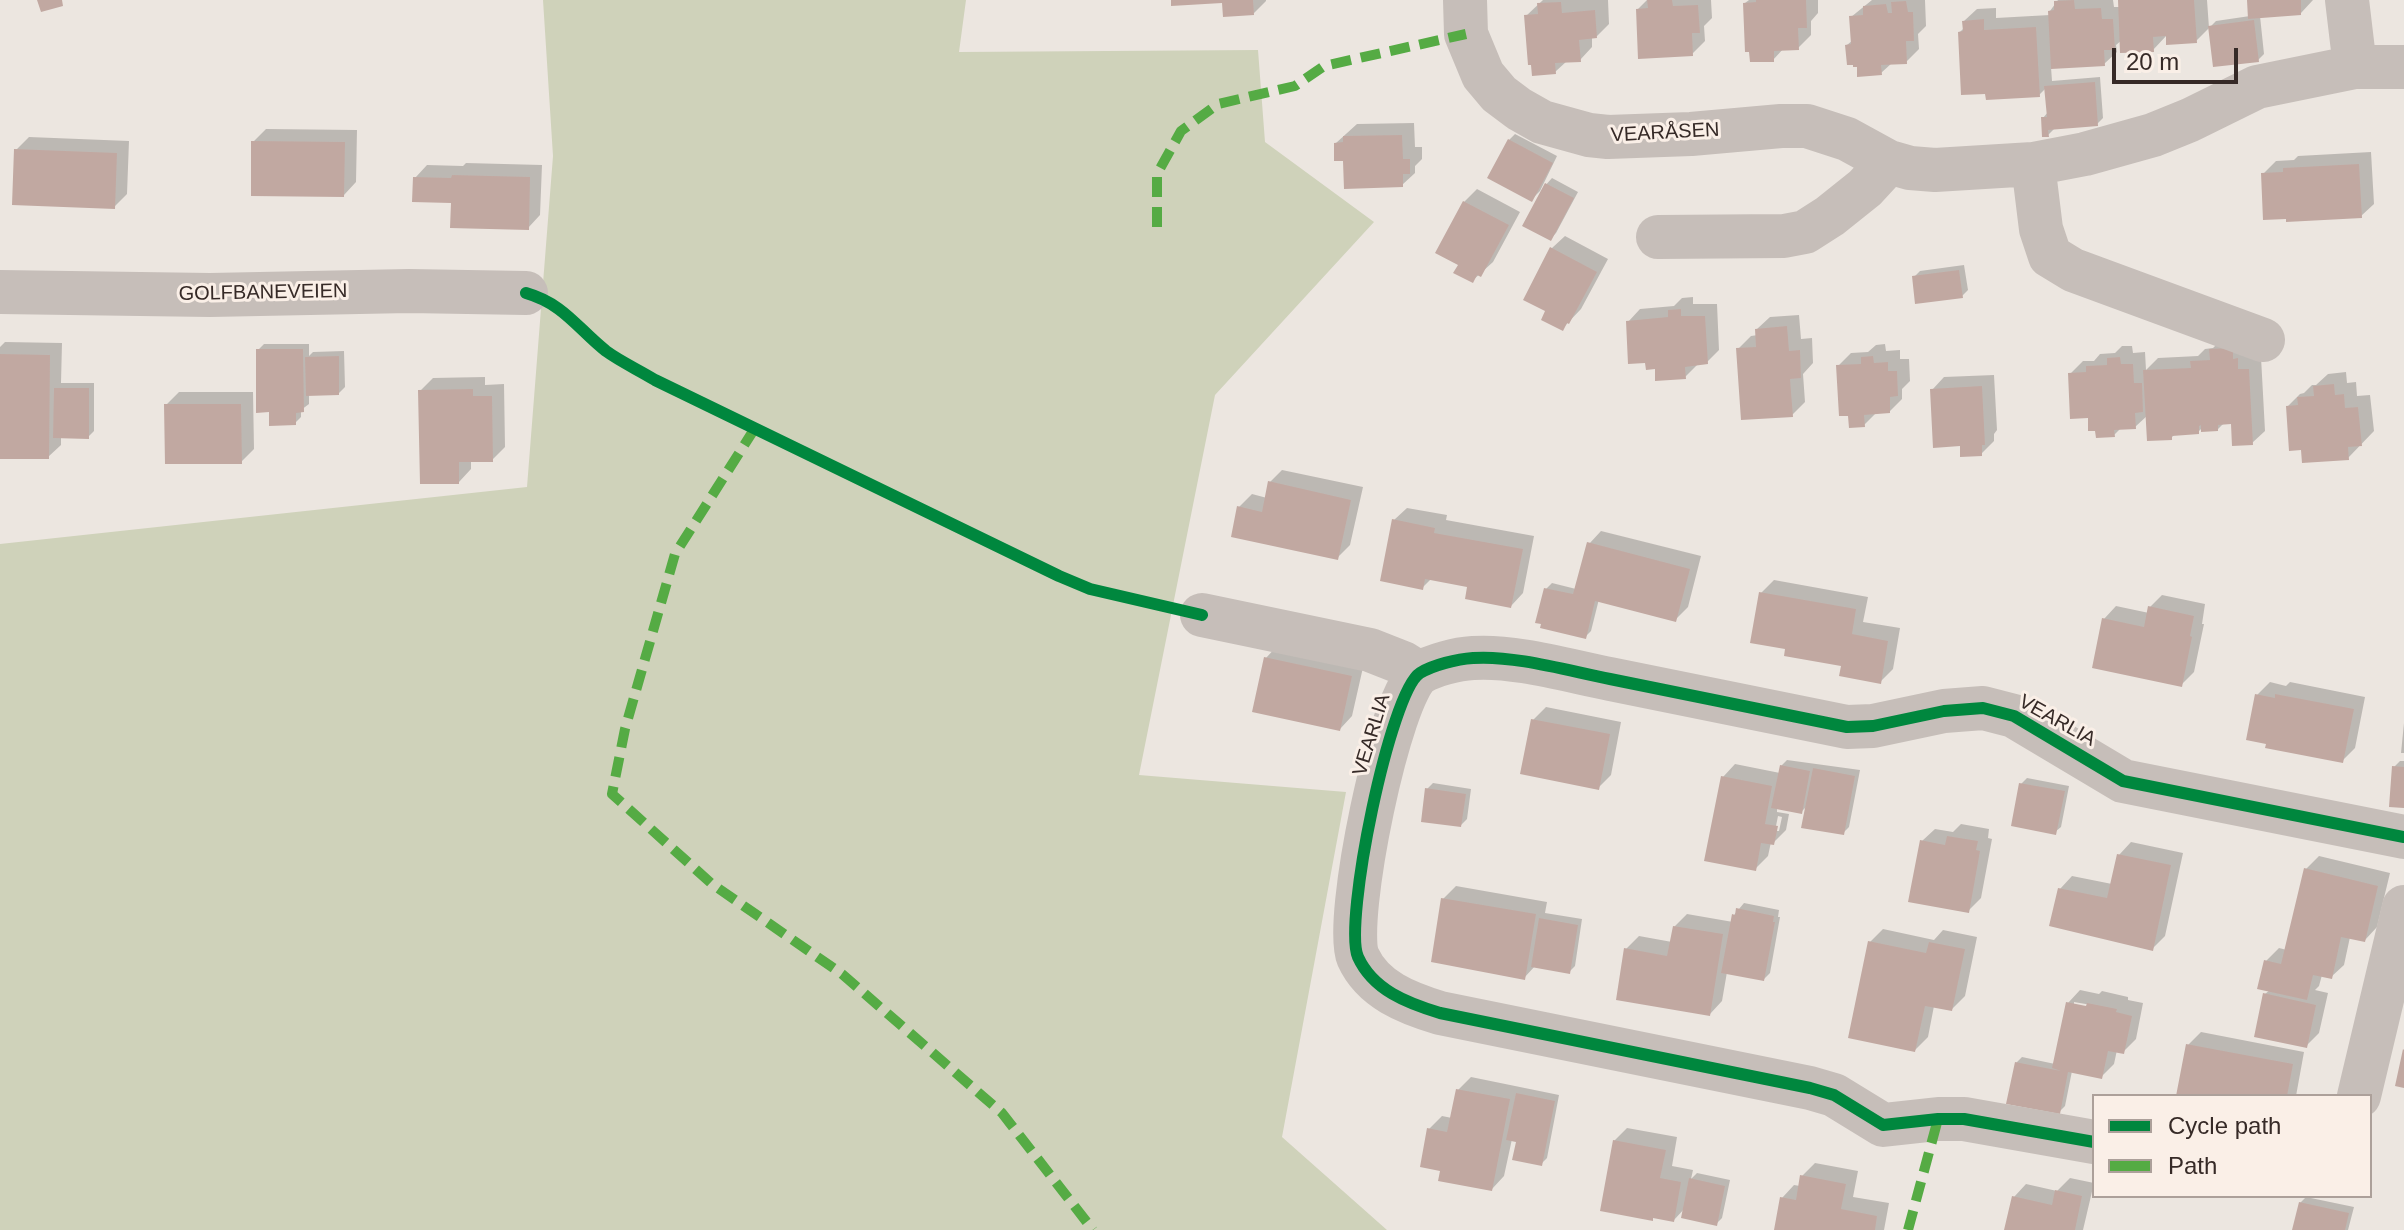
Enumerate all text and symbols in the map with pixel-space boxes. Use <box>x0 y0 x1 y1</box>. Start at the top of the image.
scale bar <box>2116 32 2242 82</box>
text: 20 m <box>2126 48 2179 75</box>
street label: VEARÅSEN <box>1610 118 1720 148</box>
street label: GOLFBANEVEIEN <box>178 280 348 306</box>
street label: VEARLIA <box>2014 690 2100 752</box>
street label: VEARLIA <box>1348 691 1396 779</box>
legend <box>2092 1094 2372 1198</box>
text: Cycle path <box>2168 1112 2281 1139</box>
text: Path <box>2168 1152 2217 1179</box>

